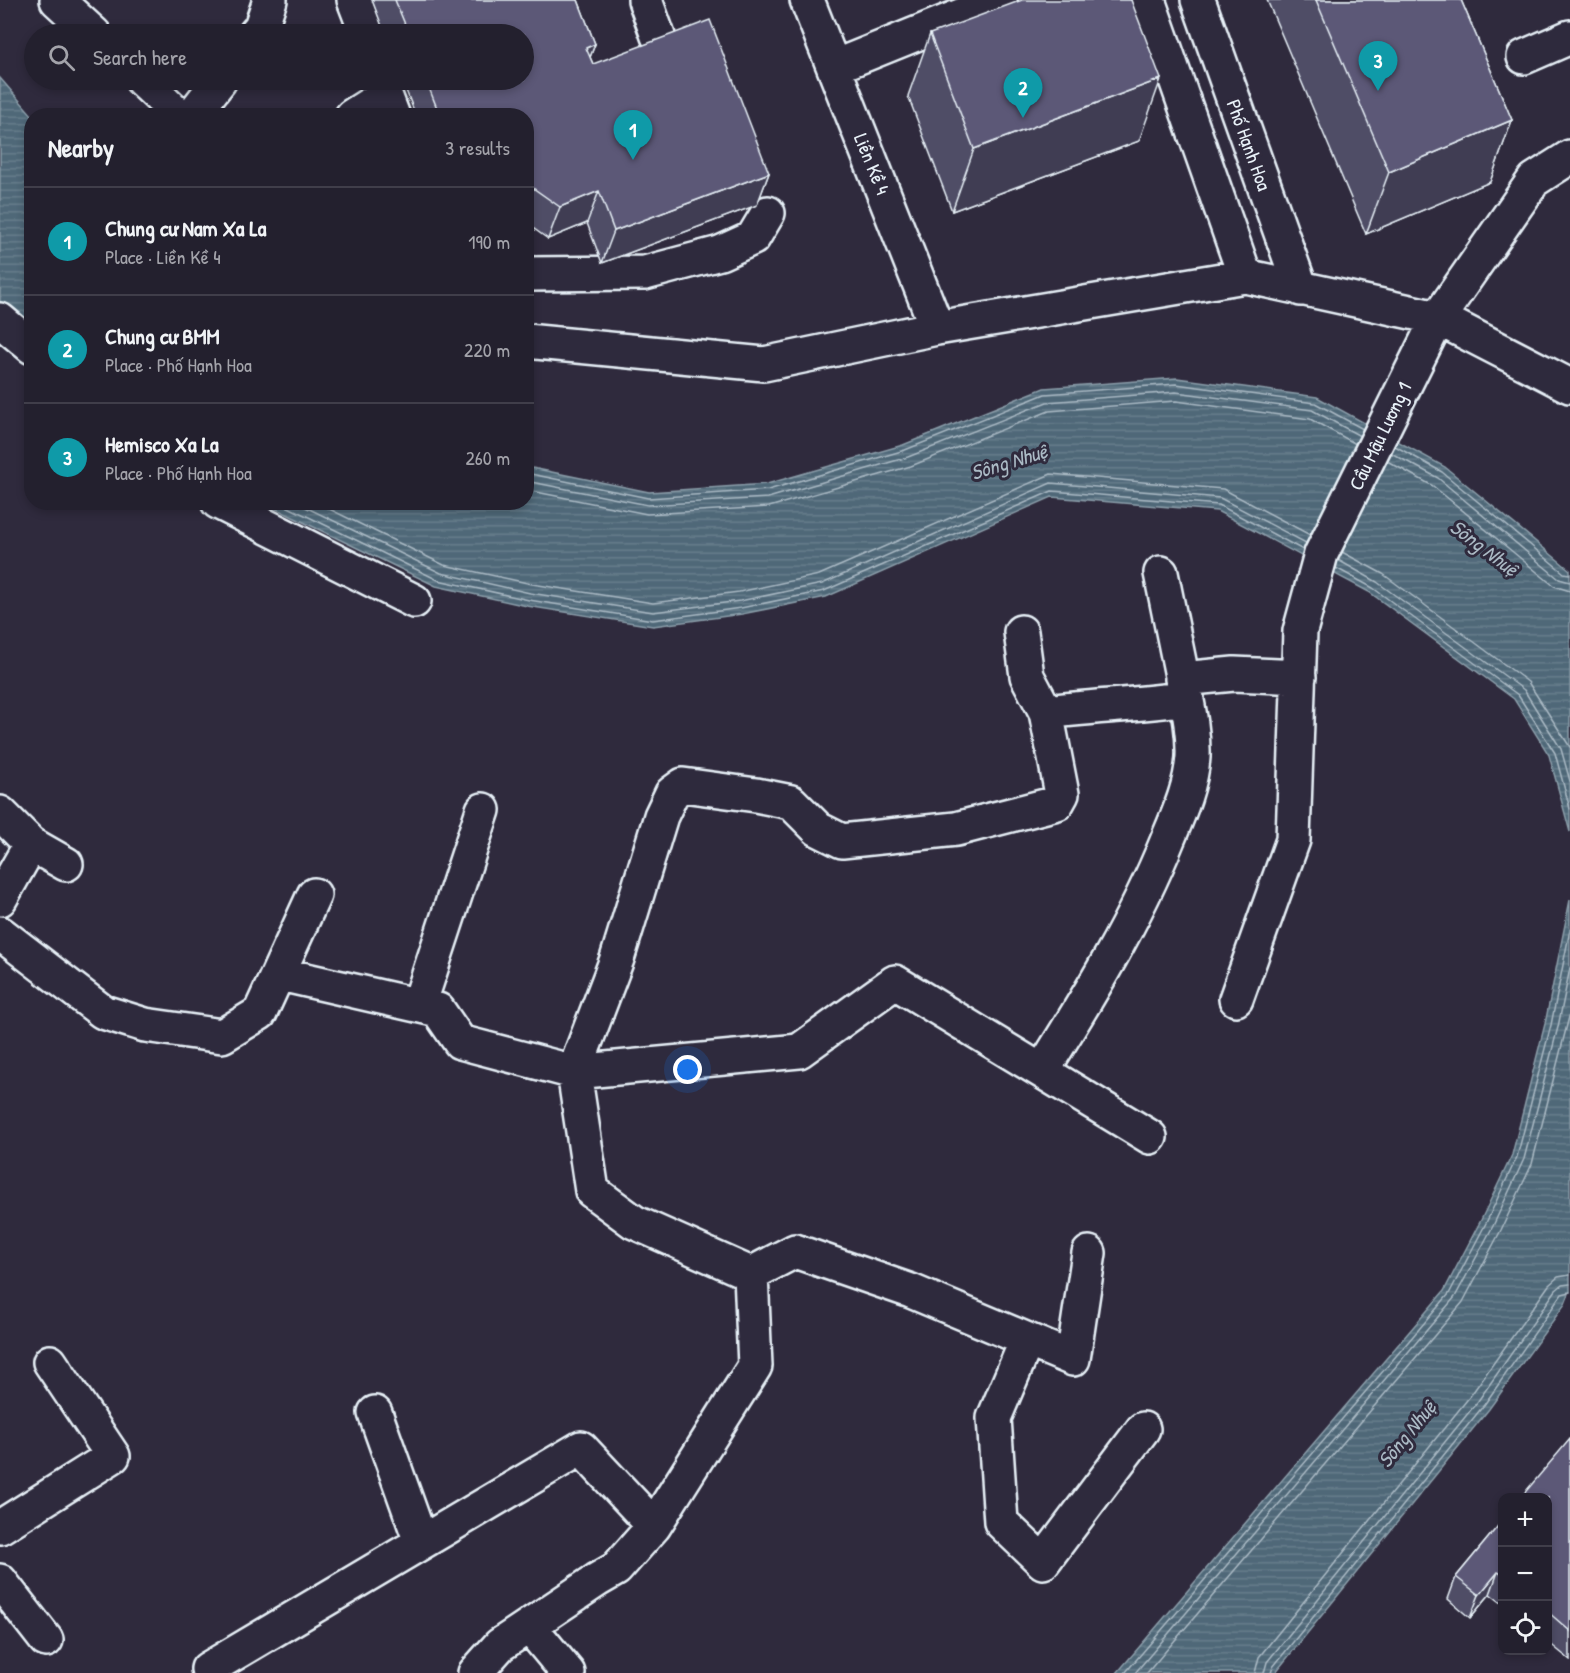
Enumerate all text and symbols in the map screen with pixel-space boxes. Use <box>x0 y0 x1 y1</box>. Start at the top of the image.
search box <box>24 24 534 90</box>
icon: search <box>45 41 78 74</box>
text: Search here <box>93 42 187 72</box>
pin: 3 <box>1358 42 1398 91</box>
pin: 2 <box>1004 68 1042 118</box>
street label: Phố Hạnh Hoa <box>1221 95 1278 194</box>
pin: 1 <box>614 110 652 160</box>
street label: Liền Kề 4 <box>848 129 897 199</box>
text: Nearby <box>48 130 114 165</box>
text: 3 results <box>445 134 510 161</box>
text: Chung cư Nam Xa La <box>105 213 266 243</box>
text: 1 <box>64 228 71 255</box>
text: 190 m <box>468 228 510 255</box>
text: Place · Liền Kề 4 <box>105 243 221 270</box>
text: Chung cư BMM <box>105 321 220 351</box>
text: 2 <box>63 336 72 363</box>
text: 220 m <box>464 336 510 363</box>
text: Place · Phố Hạnh Hoa <box>105 351 252 378</box>
street label: Cầu Mậu Lương 1 <box>1342 377 1417 494</box>
text: Hemisco Xa La <box>105 429 219 459</box>
water label: Sông Nhuệ <box>967 436 1052 487</box>
text: 3 <box>63 444 72 471</box>
text: 260 m <box>466 444 510 471</box>
text: Place · Phố Hạnh Hoa <box>105 459 252 486</box>
water label: Sông Nhuệ <box>1444 512 1526 584</box>
your location <box>673 1055 702 1084</box>
water label: Sông Nhuệ <box>1371 1393 1444 1473</box>
map controls <box>1498 1493 1552 1655</box>
button: + <box>1498 1493 1552 1547</box>
button: − <box>1498 1547 1552 1601</box>
button: locate <box>1498 1601 1552 1655</box>

